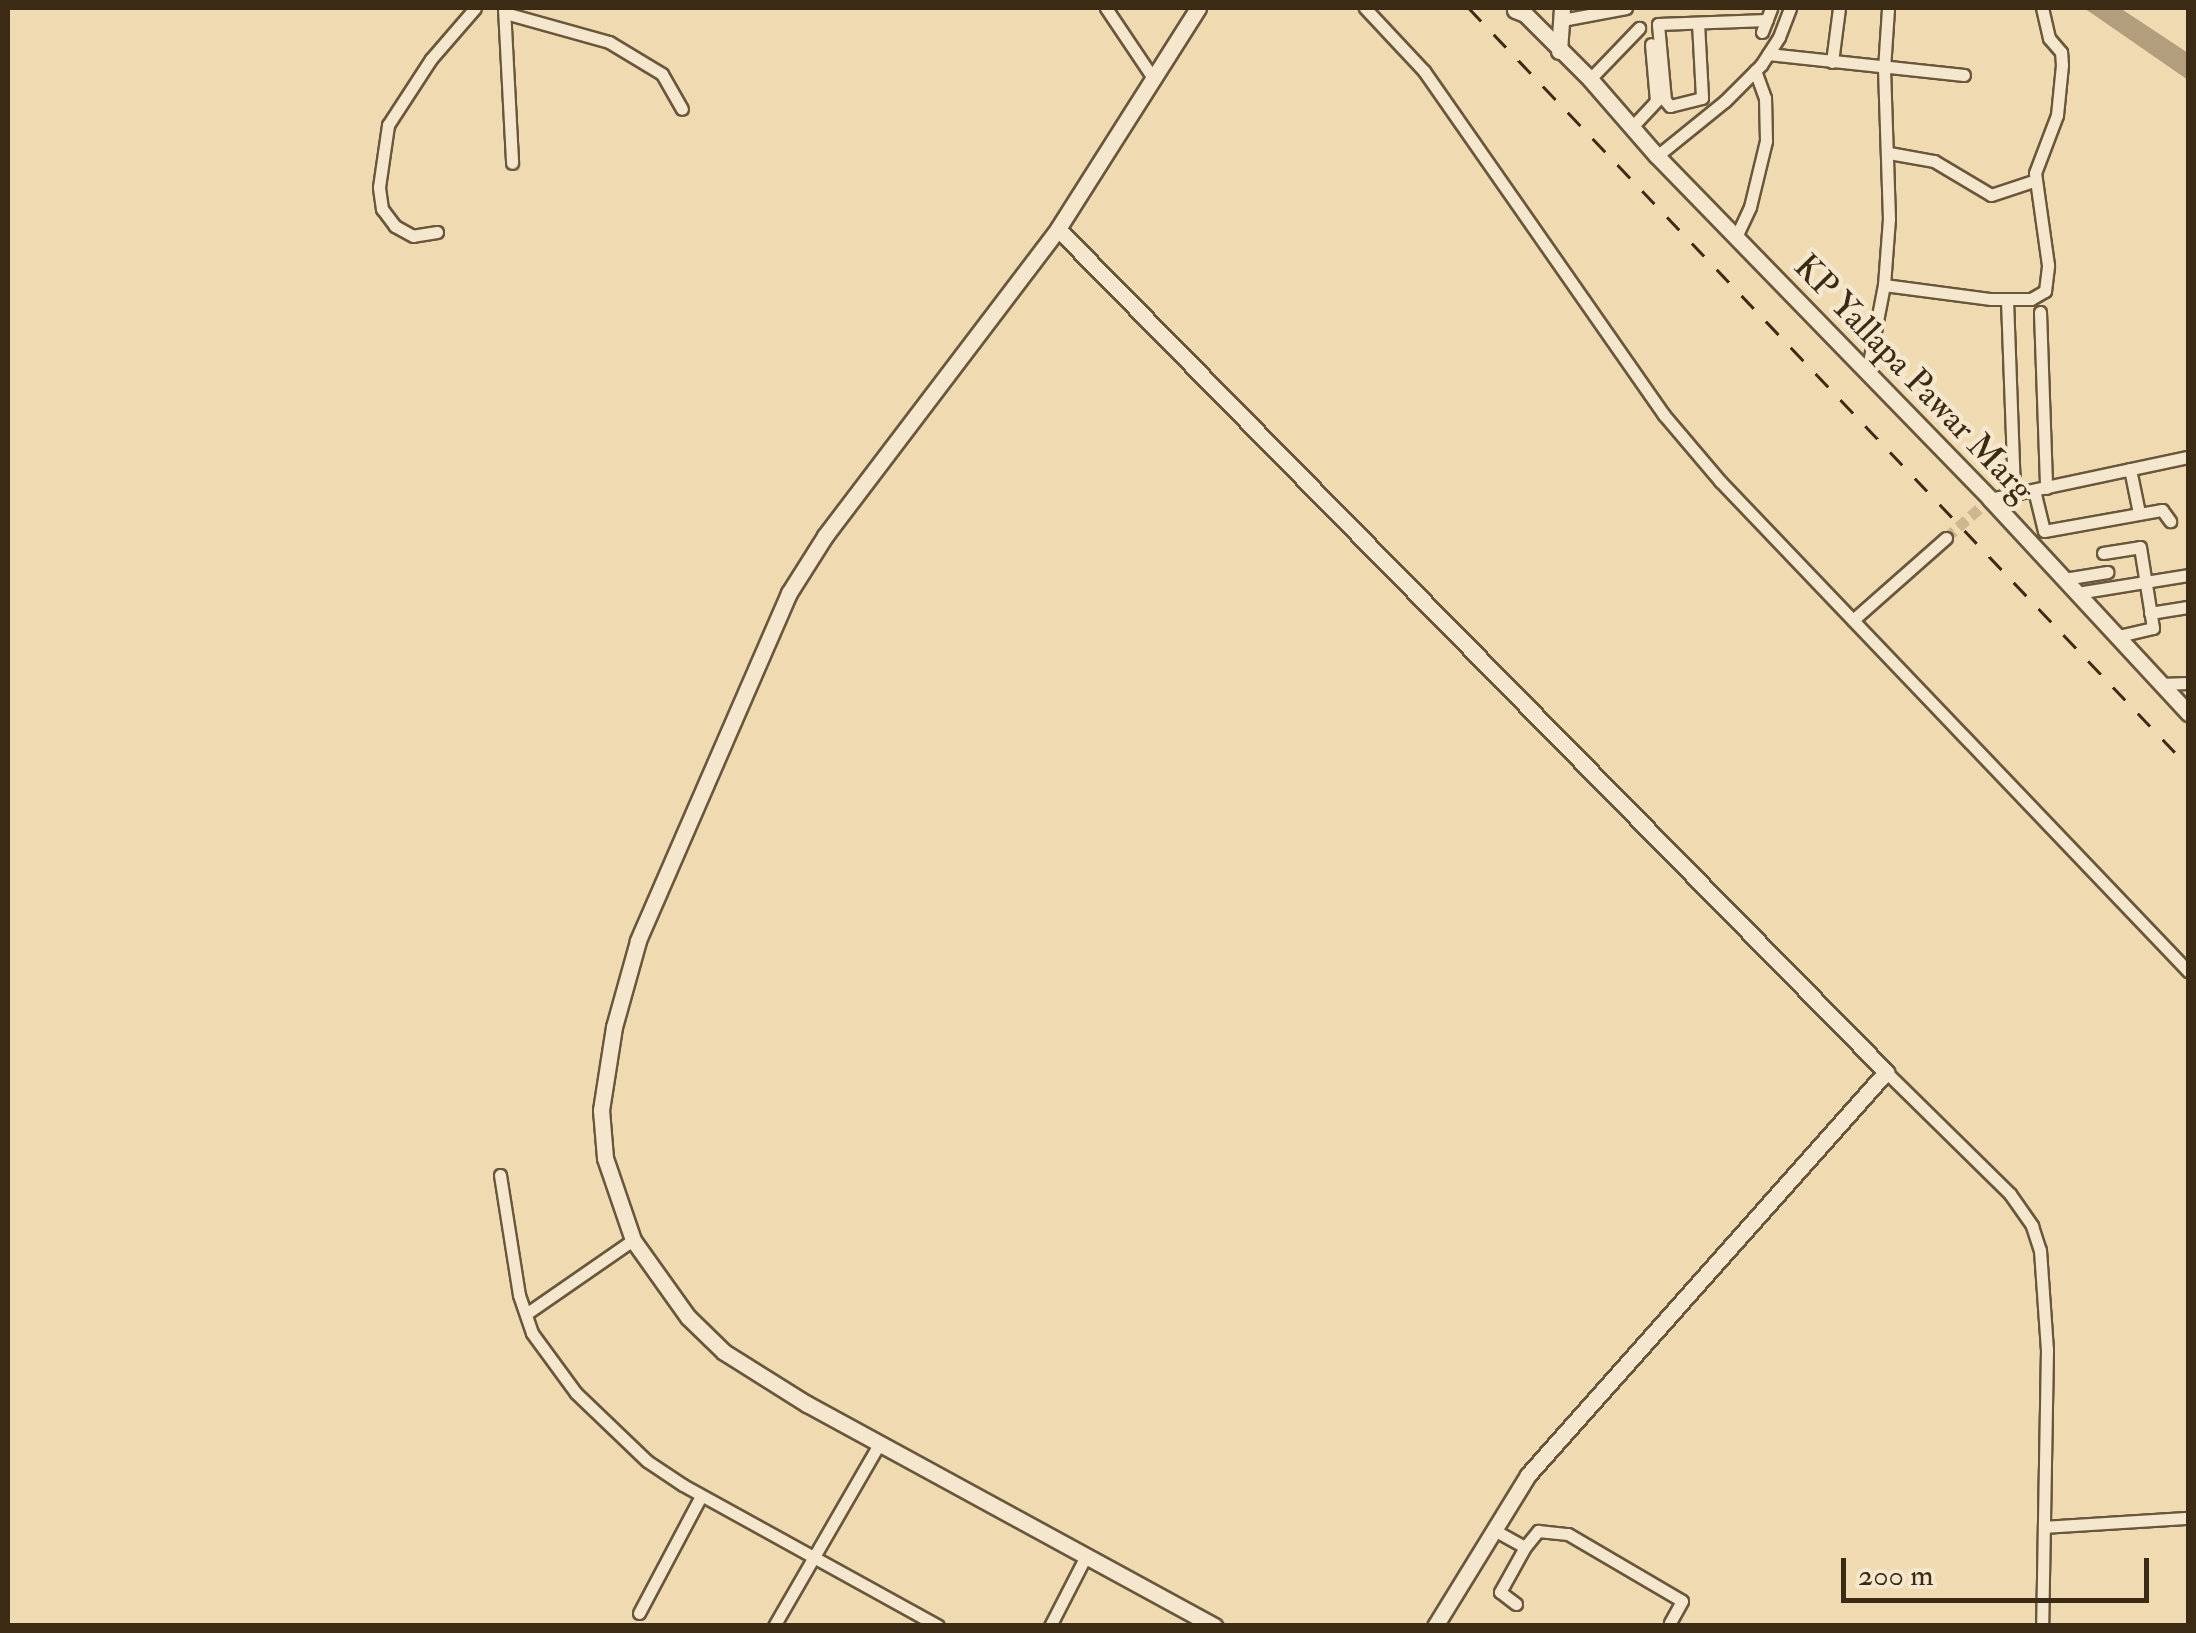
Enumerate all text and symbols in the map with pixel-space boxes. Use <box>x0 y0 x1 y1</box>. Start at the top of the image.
street label: KP Yallapa Pawar Marg <box>1785 246 2043 510</box>
scale bar <box>1846 1538 2154 1600</box>
text: 200 m <box>1858 1557 1934 1594</box>

